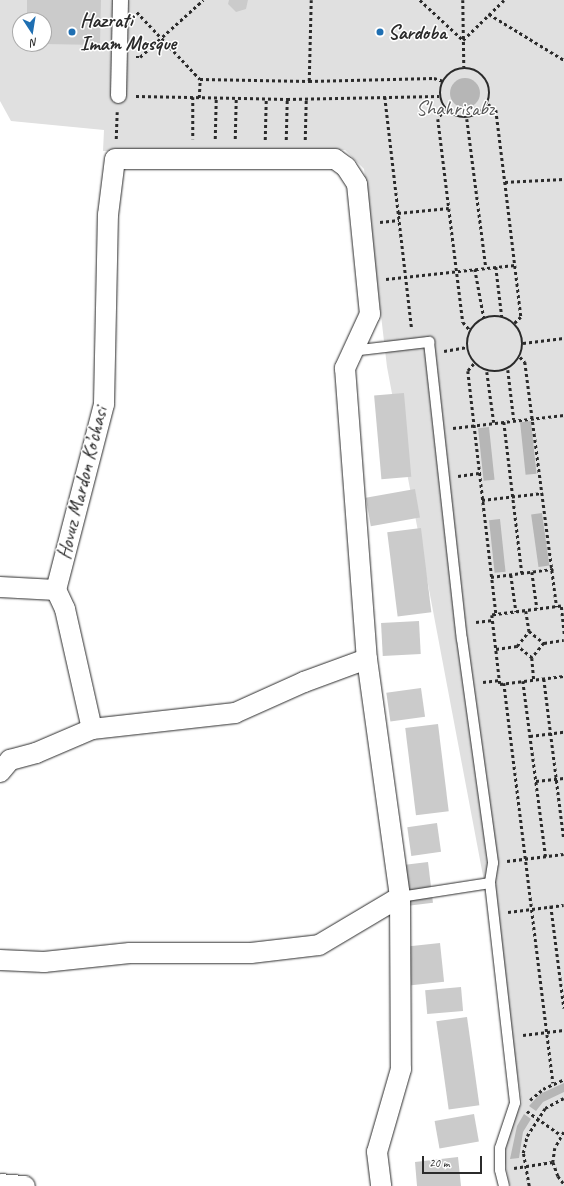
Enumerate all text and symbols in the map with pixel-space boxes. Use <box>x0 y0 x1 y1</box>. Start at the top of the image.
place label: Hazrati Imam Mosque <box>80 8 176 55</box>
north arrow <box>12 12 52 52</box>
place label: Sardoba <box>388 20 446 44</box>
marker: Hazrati Imam Mosque <box>67 27 77 37</box>
marker: Sardoba <box>375 27 385 37</box>
text: N <box>29 35 39 50</box>
park label: Shahrisabz <box>416 96 494 120</box>
street label: Hovuz Mardon Ko’chasi <box>51 404 113 562</box>
scale bar <box>424 1148 484 1174</box>
text: 20 m <box>429 1155 449 1171</box>

